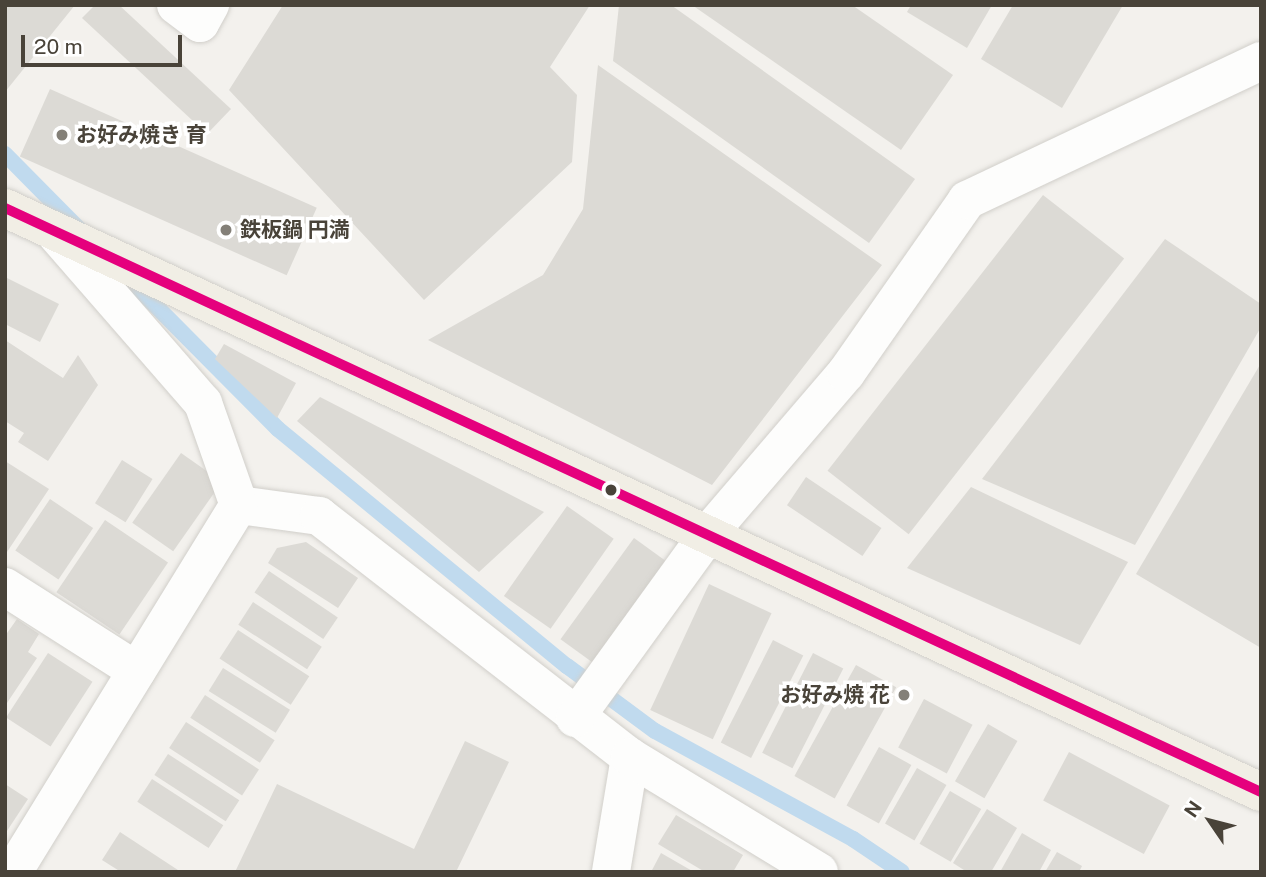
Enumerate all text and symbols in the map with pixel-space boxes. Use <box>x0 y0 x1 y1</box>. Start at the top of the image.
scale bar <box>24 21 186 65</box>
text: 20 m <box>34 34 83 59</box>
place label: お好み焼き 育 <box>76 122 207 148</box>
marker: お好み焼き 育 <box>54 127 70 143</box>
place label: 鉄板鍋 円満 <box>240 217 350 243</box>
marker: 鉄板鍋 円満 <box>218 222 234 238</box>
unlabelled marker <box>604 483 618 497</box>
place label: お好み焼 花 <box>780 682 890 708</box>
marker: お好み焼 花 <box>896 687 912 703</box>
north arrow <box>1175 786 1245 856</box>
text: N <box>1180 797 1206 821</box>

